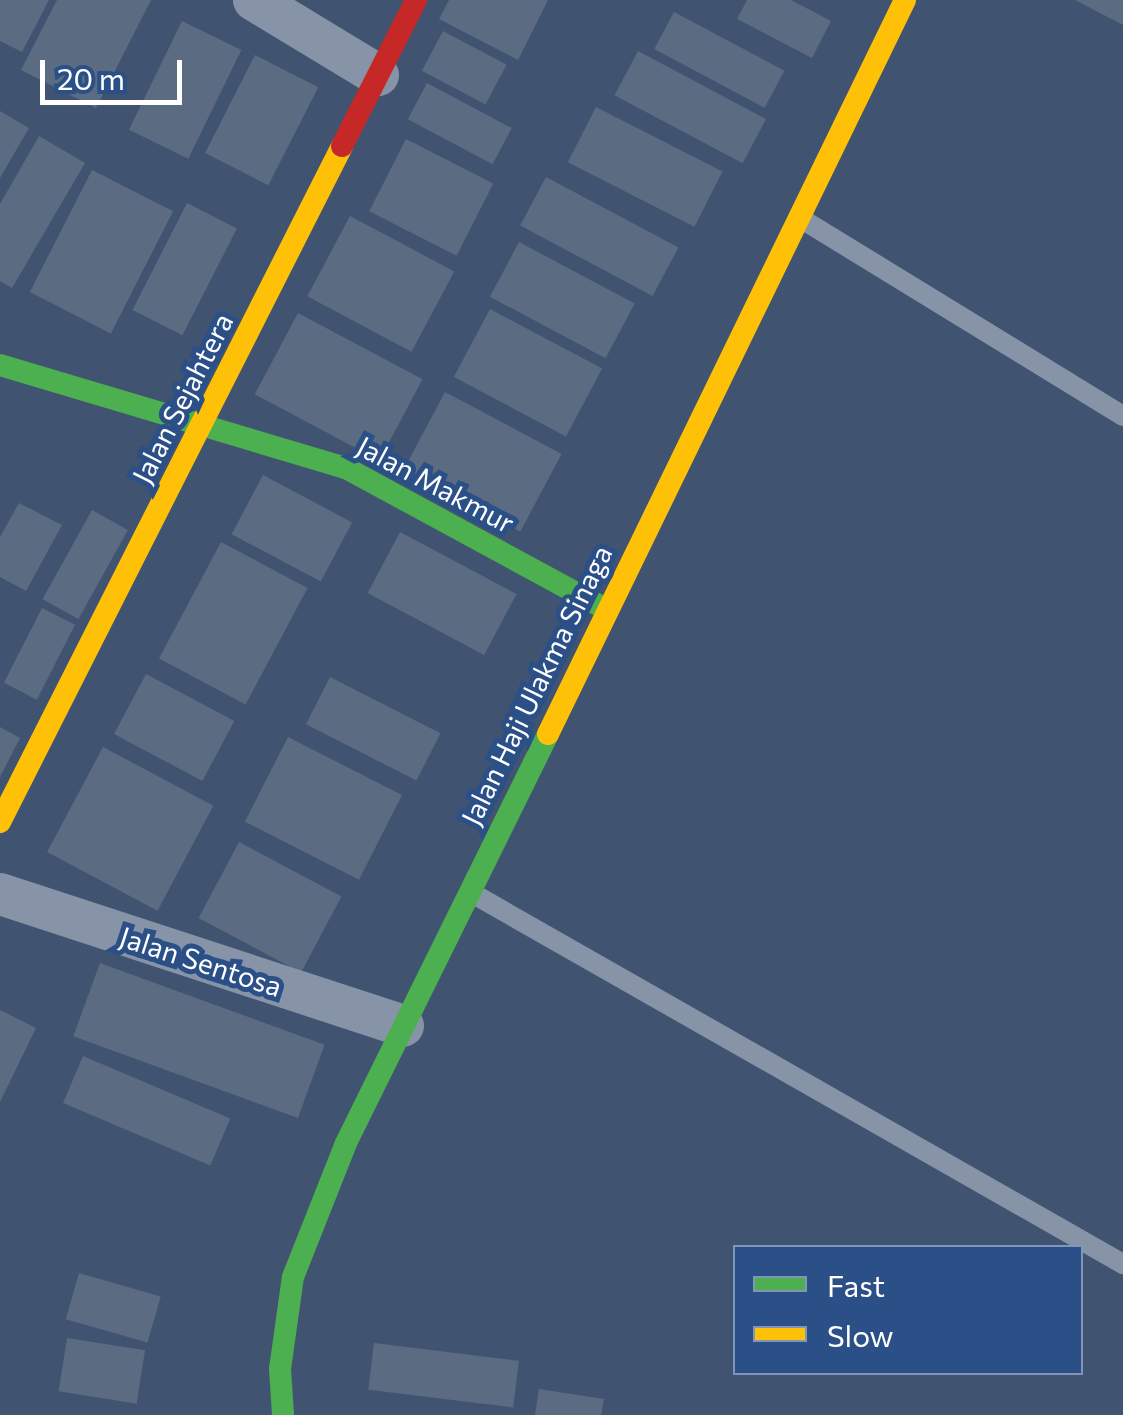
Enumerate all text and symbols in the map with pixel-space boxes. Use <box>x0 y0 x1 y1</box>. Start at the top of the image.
scale bar <box>45 40 188 102</box>
text: 20 m <box>57 59 125 96</box>
street label: Jalan Sejahtera <box>125 307 239 489</box>
street label: Jalan Makmur <box>351 428 521 540</box>
street label: Jalan Haji Ulakma Sinaga <box>454 540 618 830</box>
street label: Jalan Sentosa <box>116 919 286 1003</box>
legend <box>733 1245 1083 1375</box>
text: Fast <box>827 1266 885 1303</box>
text: Slow <box>827 1316 894 1353</box>

